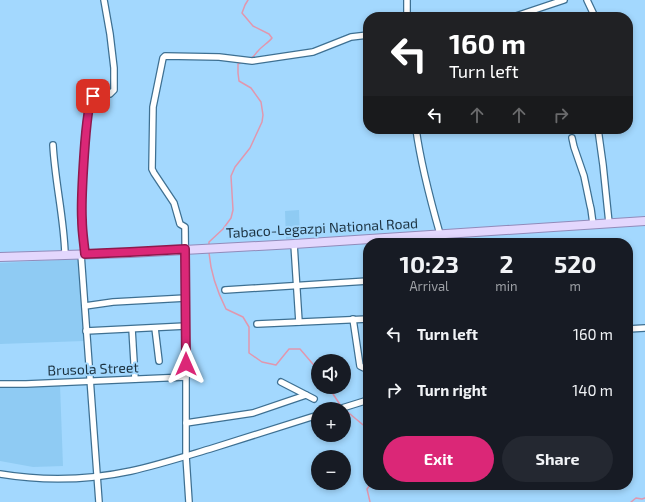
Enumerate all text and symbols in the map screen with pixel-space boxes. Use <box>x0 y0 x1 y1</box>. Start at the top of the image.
text: 160 m <box>449 26 526 60</box>
icon: left <box>383 28 435 80</box>
text: Turn left <box>449 60 519 82</box>
pin <box>76 79 110 113</box>
icon: arrive <box>82 85 104 107</box>
icon: left <box>424 104 446 126</box>
icon: ahead <box>466 104 488 126</box>
icon: ahead <box>508 104 530 126</box>
icon: right <box>550 104 572 126</box>
street label: Tabaco-Legazpi National Road <box>225 214 418 241</box>
text: 10:23 <box>400 249 459 278</box>
text: 2 <box>499 249 513 278</box>
text: 520 <box>554 249 596 278</box>
text: Arrival <box>409 278 449 294</box>
text: min <box>495 278 518 294</box>
text: m <box>570 278 581 294</box>
icon: left <box>383 323 405 345</box>
text: Turn left <box>417 325 478 343</box>
text: 160 m <box>573 325 613 343</box>
position arrow <box>165 343 207 385</box>
map controls <box>311 354 351 490</box>
button: sound <box>311 354 351 394</box>
street label: Brusola Street <box>47 358 139 379</box>
icon: right <box>383 379 405 401</box>
text: Turn right <box>417 381 487 399</box>
text: 140 m <box>572 381 613 399</box>
button: + <box>311 402 351 442</box>
button: Exit <box>383 436 494 482</box>
button: Share <box>502 436 613 482</box>
button: − <box>311 450 351 490</box>

